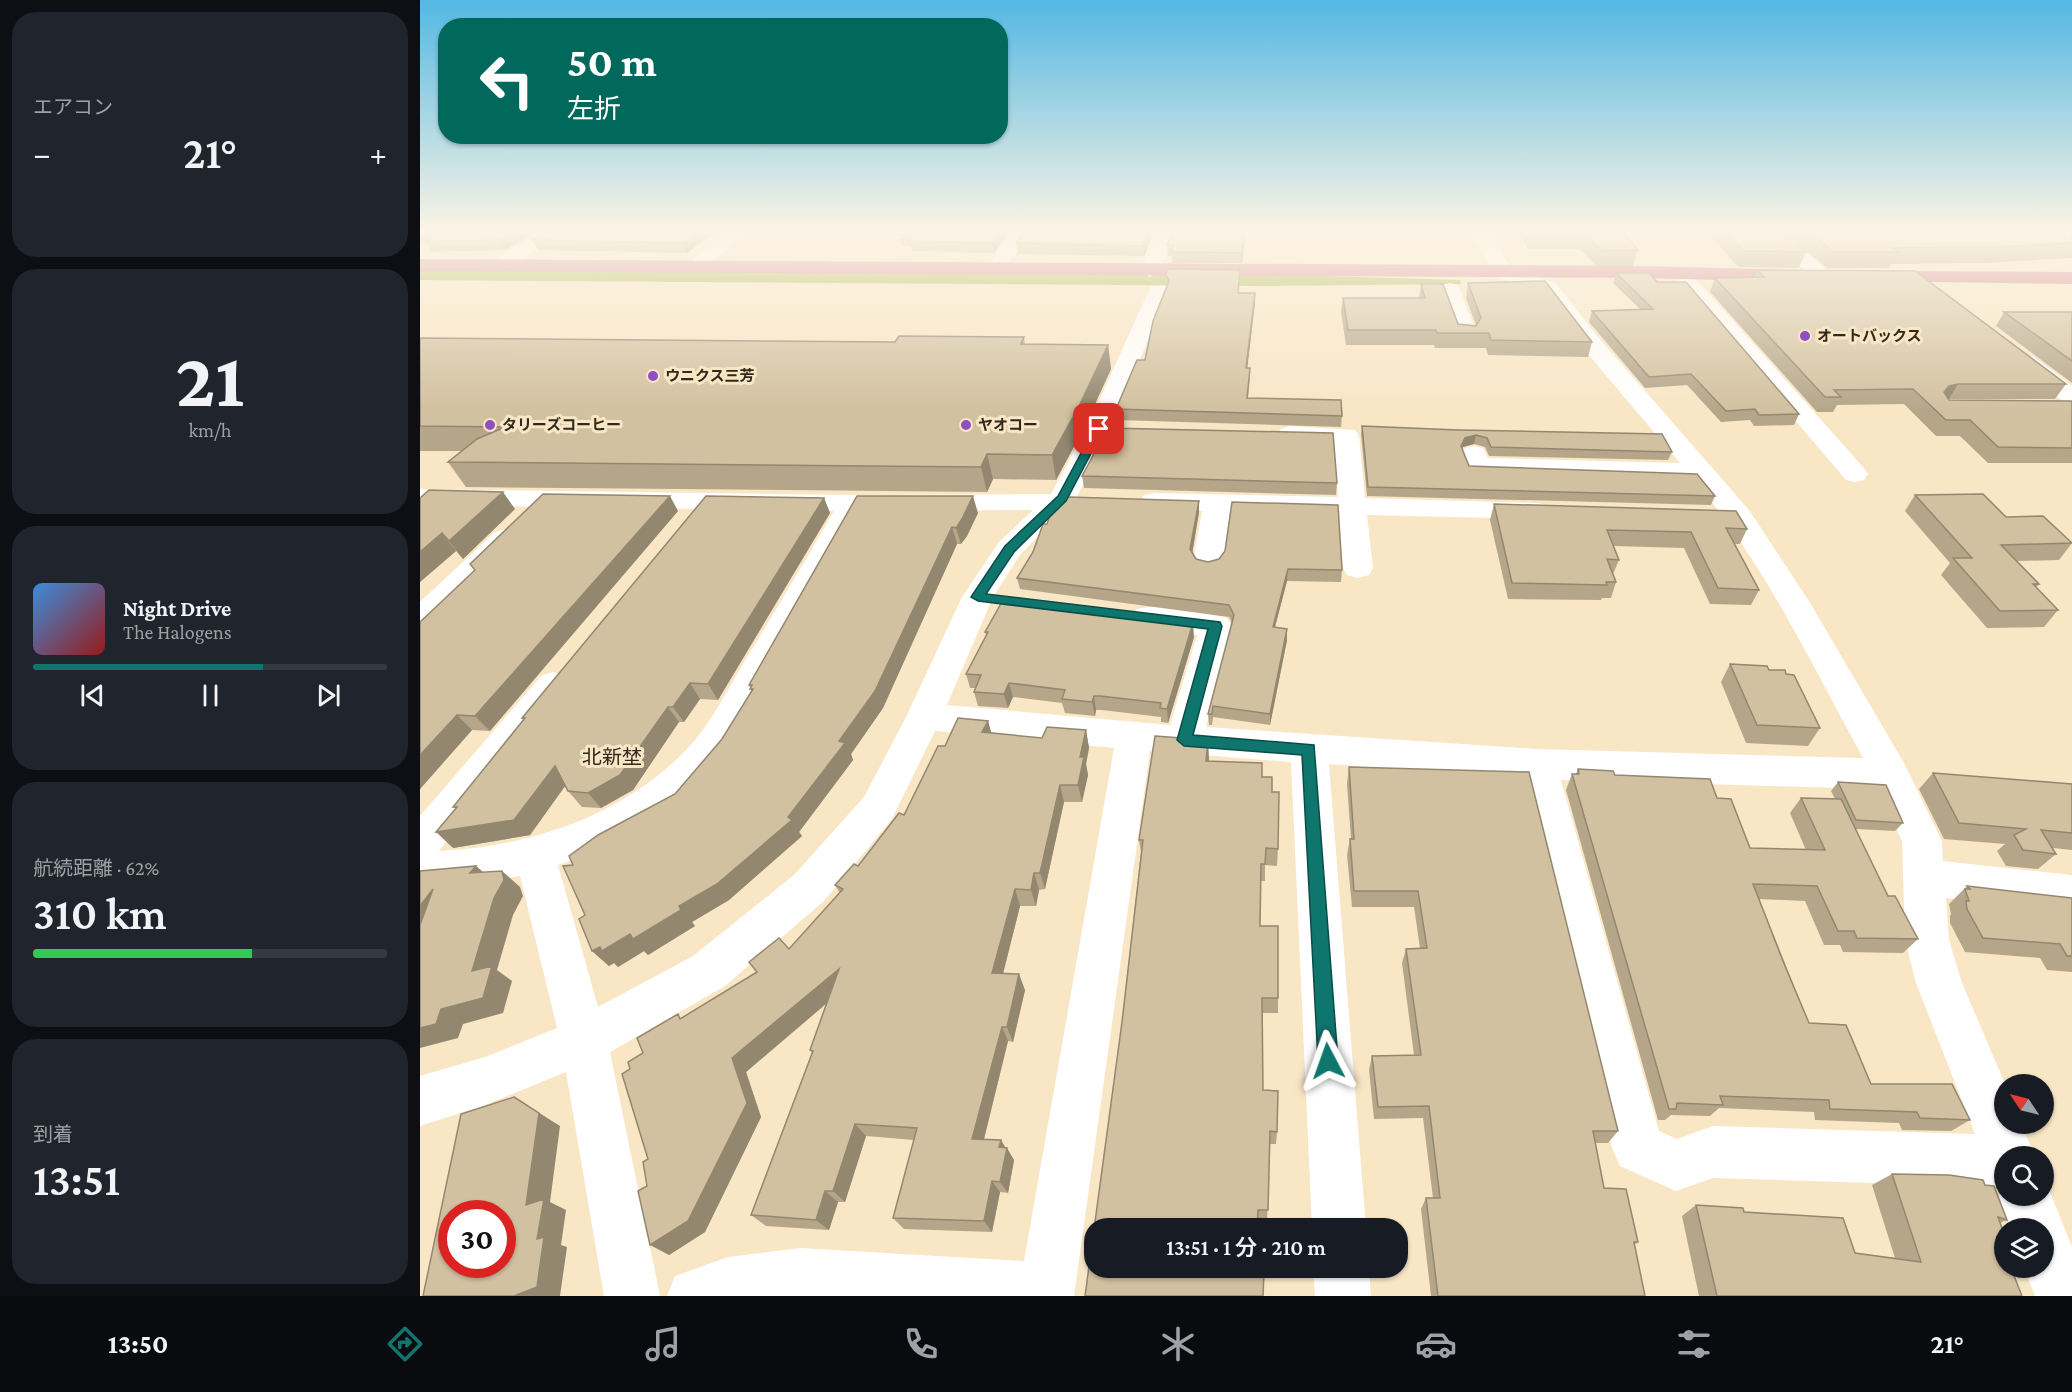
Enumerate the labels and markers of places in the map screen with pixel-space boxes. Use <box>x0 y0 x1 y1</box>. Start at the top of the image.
place label: オートバックス <box>1817 328 1922 344</box>
marker: オートバックス <box>1798 329 1812 343</box>
place label: ウニクス三芳 <box>665 368 755 384</box>
marker: ウニクス三芳 <box>646 369 660 383</box>
pin <box>1073 403 1124 454</box>
place label: タリーズコーヒー <box>502 416 621 433</box>
place label: ヤオコー <box>978 417 1038 433</box>
marker: タリーズコーヒー <box>483 418 497 432</box>
marker: ヤオコー <box>959 418 973 432</box>

